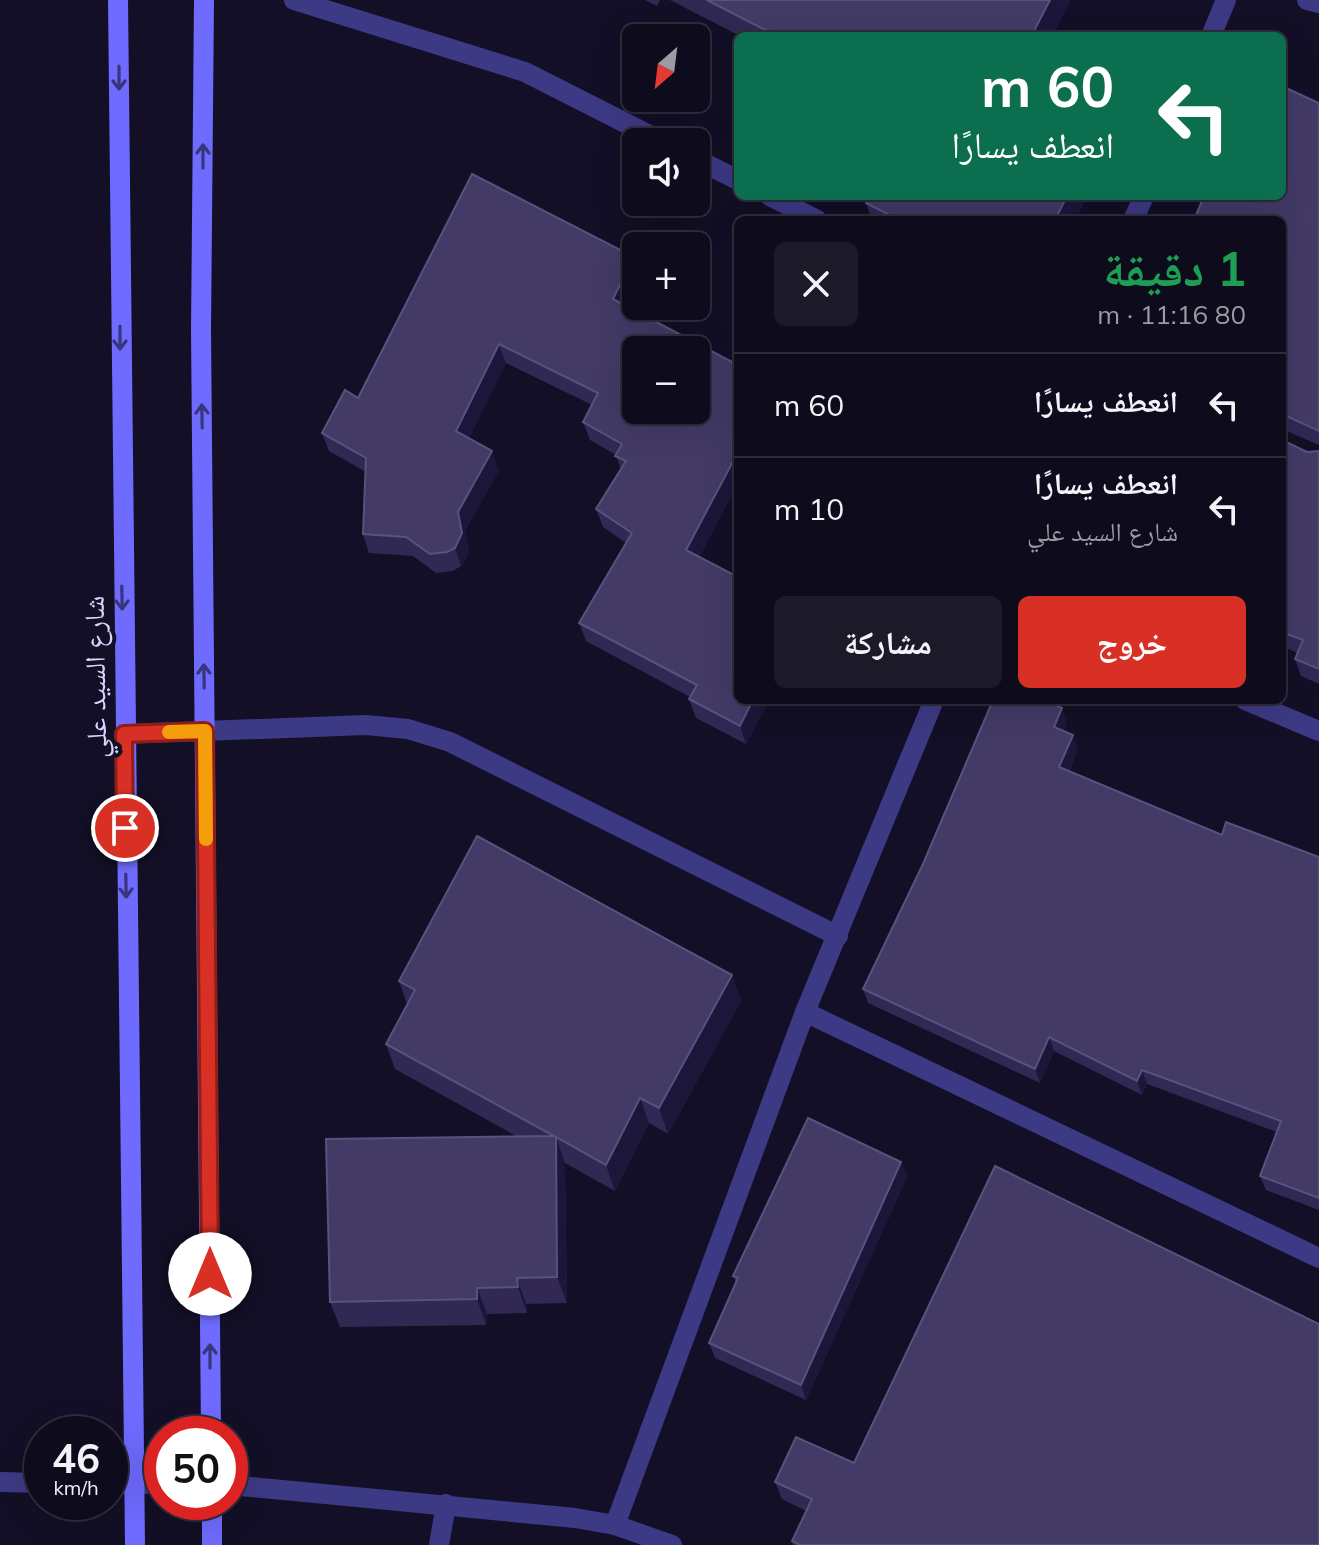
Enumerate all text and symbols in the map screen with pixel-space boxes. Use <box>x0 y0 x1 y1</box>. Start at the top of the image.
north arrow <box>622 24 710 112</box>
map controls <box>622 24 710 424</box>
text: 60 m <box>981 51 1114 121</box>
one-way arrow <box>111 64 127 91</box>
icon: left <box>1142 64 1246 168</box>
text: انعطف يسارًا <box>951 122 1114 167</box>
button: sound <box>622 128 710 216</box>
one-way arrow <box>195 143 210 170</box>
button: + <box>622 232 710 320</box>
text: 1 دقيقة <box>1103 238 1246 298</box>
button: close <box>774 242 858 326</box>
text: 80 m · 11:16 <box>1097 298 1246 331</box>
one-way arrow <box>112 324 128 351</box>
button: − <box>622 336 710 424</box>
text: انعطف يسارًا <box>1034 382 1178 420</box>
icon: left <box>1202 383 1246 427</box>
text: 60 m <box>774 386 844 424</box>
one-way arrow <box>194 403 210 430</box>
text: انعطف يسارًا <box>1034 464 1178 502</box>
icon: left <box>1202 487 1246 531</box>
text: 10 m <box>774 490 844 528</box>
text: شارع السيد علي <box>1027 515 1178 548</box>
one-way arrow <box>114 584 130 611</box>
street label: شارع السيد علي <box>76 595 120 759</box>
button: مشاركة <box>774 596 1002 688</box>
button: خروج <box>1018 596 1246 688</box>
one-way arrow <box>197 663 212 690</box>
pin <box>91 794 159 862</box>
icon: arrive <box>103 806 147 850</box>
one-way arrow <box>118 872 134 899</box>
position arrow <box>168 1232 252 1316</box>
one-way arrow <box>202 1343 218 1370</box>
speed limit sign: 50 <box>144 1416 248 1520</box>
text: 46 <box>52 1433 100 1483</box>
text: km/h <box>53 1475 99 1500</box>

